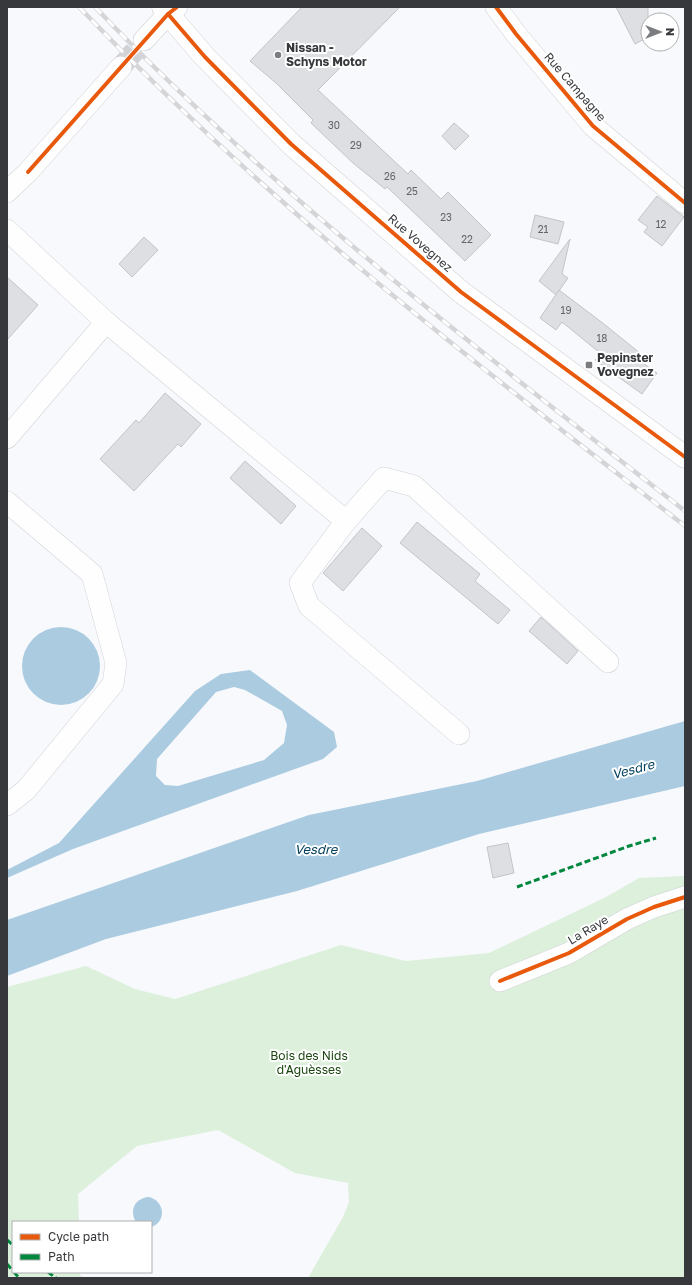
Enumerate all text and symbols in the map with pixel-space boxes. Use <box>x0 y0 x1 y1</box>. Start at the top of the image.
north arrow <box>640 12 680 52</box>
text: N <box>664 28 677 36</box>
place label: Nissan - Schyns Motor <box>286 40 367 69</box>
street label: Rue Campagne <box>541 49 609 124</box>
marker: Nissan - Schyns Motor <box>273 50 283 60</box>
house number: 30 <box>328 119 340 131</box>
house number: 29 <box>350 139 362 151</box>
house number: 26 <box>384 170 396 182</box>
house number: 25 <box>406 185 418 197</box>
street label: Rue Vovegnez <box>385 210 456 275</box>
house number: 23 <box>440 211 452 223</box>
house number: 12 <box>656 218 667 230</box>
house number: 21 <box>538 223 548 235</box>
house number: 22 <box>461 233 473 245</box>
house number: 19 <box>561 304 571 316</box>
house number: 18 <box>597 332 607 344</box>
place label: Pepinster Vovegnez <box>597 350 654 379</box>
marker: Pepinster Vovegnez <box>584 360 594 370</box>
water label: Vesdre <box>610 755 657 782</box>
water label: Vesdre <box>295 841 339 857</box>
street label: La Raye <box>565 912 611 948</box>
park label: Bois des Nids d'Aguèsses <box>270 1048 348 1077</box>
legend <box>12 1221 152 1273</box>
text: Cycle path <box>48 1229 109 1244</box>
text: Path <box>48 1249 75 1264</box>

